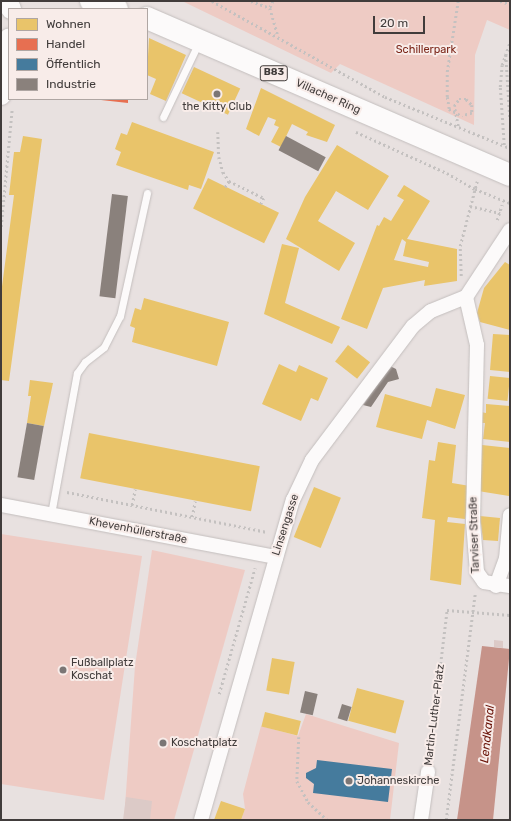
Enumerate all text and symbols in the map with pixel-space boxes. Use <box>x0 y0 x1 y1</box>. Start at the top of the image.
legend <box>8 8 148 100</box>
scale bar <box>375 8 427 34</box>
text: 20 m <box>380 16 408 30</box>
text: Wohnen <box>46 17 91 31</box>
text: Handel <box>46 37 85 51</box>
park label: Schillerpark <box>396 43 456 57</box>
text: Öffentlich <box>46 57 101 71</box>
road number: B83 <box>259 65 289 81</box>
text: Industrie <box>46 77 96 91</box>
street label: Villacher Ring <box>293 77 363 117</box>
marker: the Kitty Club <box>212 89 222 99</box>
place label: the Kitty Club <box>182 100 252 114</box>
street label: Linsengasse <box>270 493 302 557</box>
street label: Tarviser Straße <box>467 496 483 574</box>
street label: Khevenhüllerstraße <box>88 515 188 547</box>
place label: Fußballplatz Koschat <box>71 657 134 683</box>
street label: Martin-Luther-Platz <box>422 663 448 767</box>
marker: Fußballplatz Koschat <box>58 665 68 675</box>
water label: Lendkanal <box>478 704 498 764</box>
place label: Koschatplatz <box>171 736 237 750</box>
marker: Koschatplatz <box>158 738 168 748</box>
place label: Johanneskirche <box>357 774 440 788</box>
marker: Johanneskirche <box>344 776 354 786</box>

